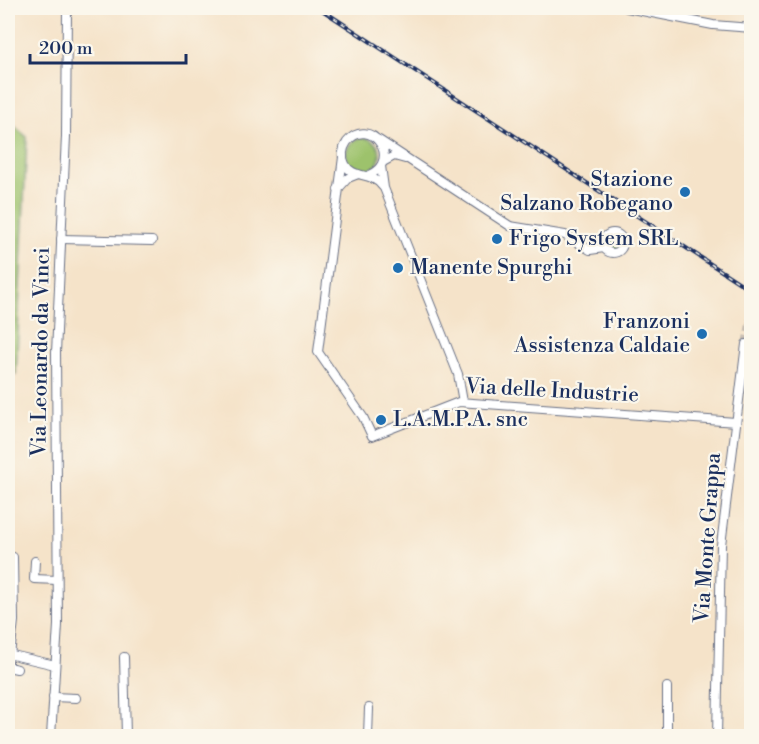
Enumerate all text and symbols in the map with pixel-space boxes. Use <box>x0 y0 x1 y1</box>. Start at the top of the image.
scale bar <box>30 27 186 65</box>
text: 200 m <box>39 37 93 60</box>
place label: Stazione Salzano Robegano <box>500 167 673 217</box>
marker: Stazione Salzano Robegano <box>678 185 692 199</box>
place label: Frigo System SRL <box>509 226 678 252</box>
marker: Frigo System SRL <box>490 232 504 246</box>
street label: Via Leonardo da Vinci <box>26 247 56 458</box>
place label: Manente Spurghi <box>410 255 572 281</box>
marker: Manente Spurghi <box>391 261 405 275</box>
place label: Franzoni Assistenza Caldaie <box>513 309 690 359</box>
marker: Franzoni Assistenza Caldaie <box>695 327 709 341</box>
street label: Via delle Industrie <box>464 373 639 409</box>
place label: L.A.M.P.A. snc <box>393 407 528 433</box>
marker: L.A.M.P.A. snc <box>374 413 388 427</box>
street label: Via Monte Grappa <box>689 452 727 625</box>

